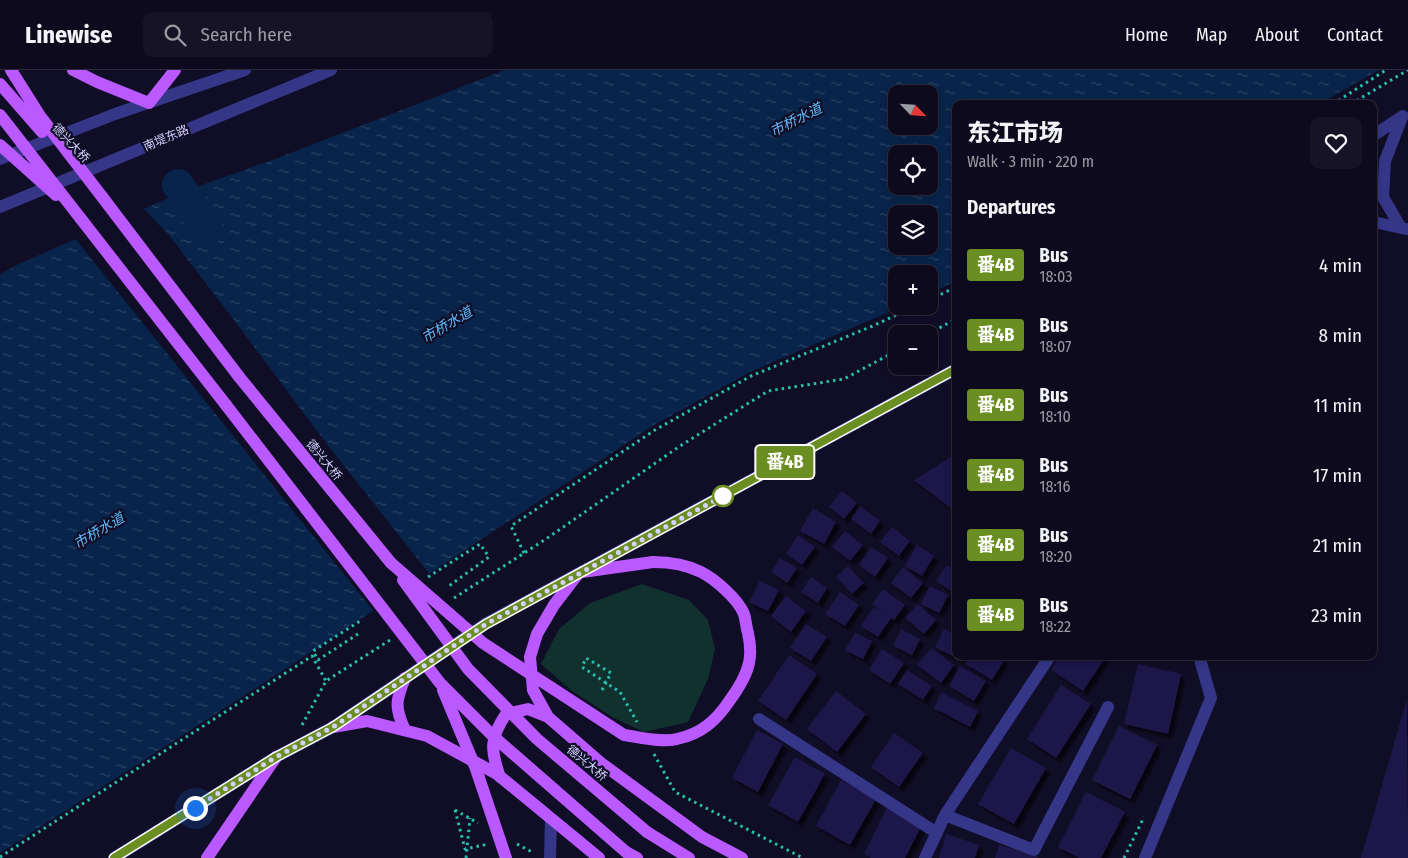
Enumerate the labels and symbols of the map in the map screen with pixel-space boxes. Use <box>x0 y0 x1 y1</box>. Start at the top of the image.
north arrow <box>888 85 938 135</box>
water label: 市桥水道 <box>767 99 827 140</box>
street label: 德兴大桥 <box>50 121 92 165</box>
street label: 南堤东路 <box>141 122 191 154</box>
water label: 市桥水道 <box>419 302 477 347</box>
street label: 德兴大桥 <box>303 437 345 483</box>
line badge: 番4B <box>756 446 814 478</box>
unlabelled marker <box>712 485 734 507</box>
water label: 市桥水道 <box>71 508 129 553</box>
street label: 德兴大桥 <box>564 742 610 784</box>
your location <box>183 796 208 821</box>

